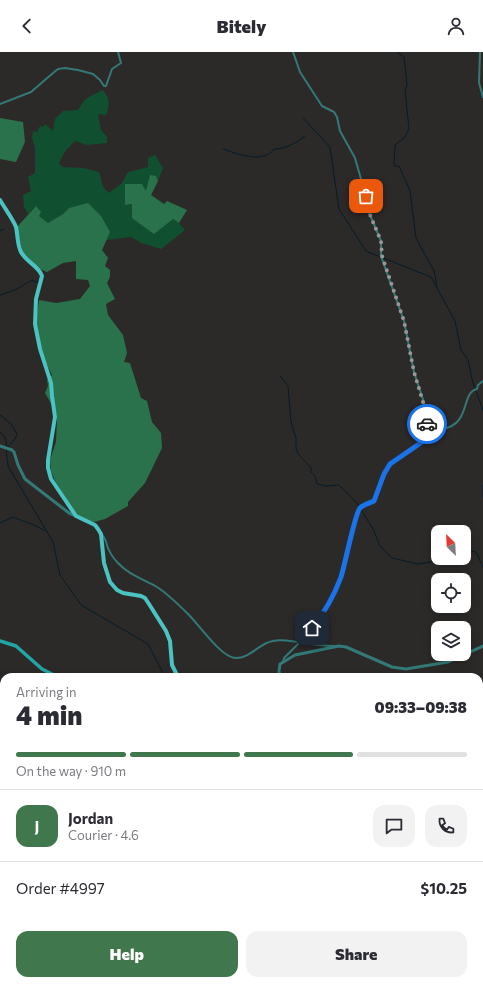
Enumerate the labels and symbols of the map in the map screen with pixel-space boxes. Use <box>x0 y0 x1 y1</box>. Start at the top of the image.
pin <box>349 179 383 213</box>
courier <box>407 404 447 444</box>
north arrow <box>431 525 471 565</box>
pin <box>295 611 329 645</box>

